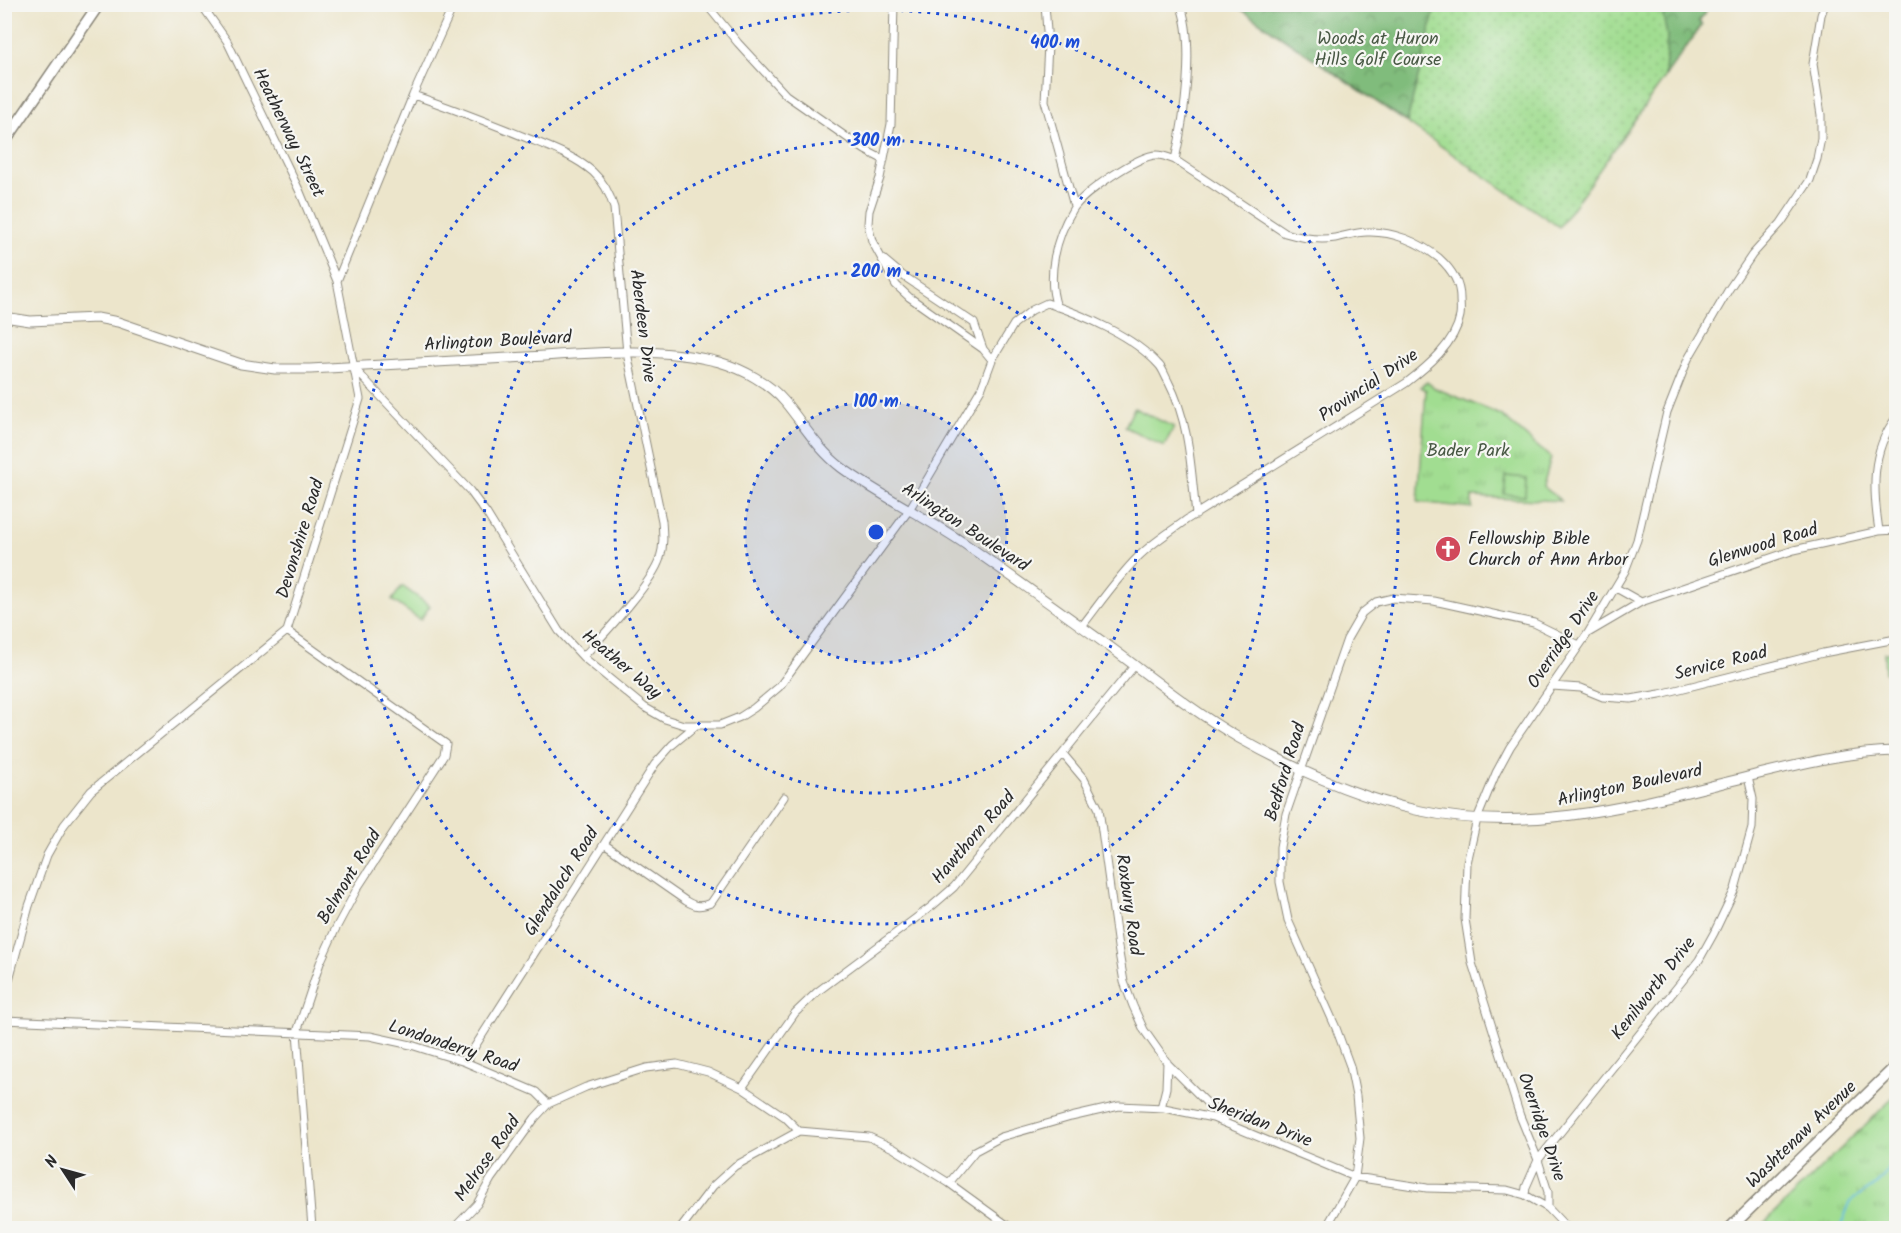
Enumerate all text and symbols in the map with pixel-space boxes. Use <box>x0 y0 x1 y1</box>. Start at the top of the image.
park label: Woods at Huron Hills Golf Course <box>1315 25 1441 75</box>
text: 400 m <box>1030 29 1080 58</box>
street label: Heatherway Street <box>244 63 332 204</box>
text: 300 m <box>850 127 901 156</box>
text: 200 m <box>851 258 902 287</box>
street label: Aberdeen Drive <box>621 268 663 384</box>
street label: Arlington Boulevard <box>424 324 573 360</box>
street label: Provincial Drive <box>1313 342 1425 430</box>
text: 100 m <box>853 388 899 417</box>
park label: Bader Park <box>1427 437 1510 466</box>
street label: Devonshire Road <box>269 474 333 603</box>
street label: Arlington Boulevard <box>895 476 1036 581</box>
street label: Glenwood Road <box>1704 515 1823 577</box>
centre of rings <box>866 522 886 542</box>
place label: Fellowship Bible Church of Ann Arbor <box>1468 525 1629 575</box>
church icon: Fellowship Bible Church of Ann Arbor <box>1433 534 1463 564</box>
street label: Overridge Drive <box>1520 585 1608 695</box>
street label: Heather Way <box>574 623 668 708</box>
street label: Service Road <box>1671 638 1772 690</box>
street label: Bedford Road <box>1257 718 1315 825</box>
street label: Arlington Boulevard <box>1555 756 1706 816</box>
street label: Hawthorn Road <box>925 784 1024 891</box>
street label: Glendaloch Road <box>517 821 608 942</box>
street label: Belmont Road <box>310 823 390 930</box>
street label: Roxbury Road <box>1107 852 1150 959</box>
street label: Kenilworth Drive <box>1604 931 1704 1047</box>
street label: Londonderry Road <box>384 1012 523 1082</box>
street label: Overridge Drive <box>1509 1069 1573 1185</box>
street label: Washtenaw Avenue <box>1740 1074 1864 1196</box>
street label: Sheridan Drive <box>1204 1090 1316 1156</box>
street label: Melrose Road <box>447 1109 529 1208</box>
north arrow <box>33 1140 93 1200</box>
text: N <box>39 1151 65 1174</box>

